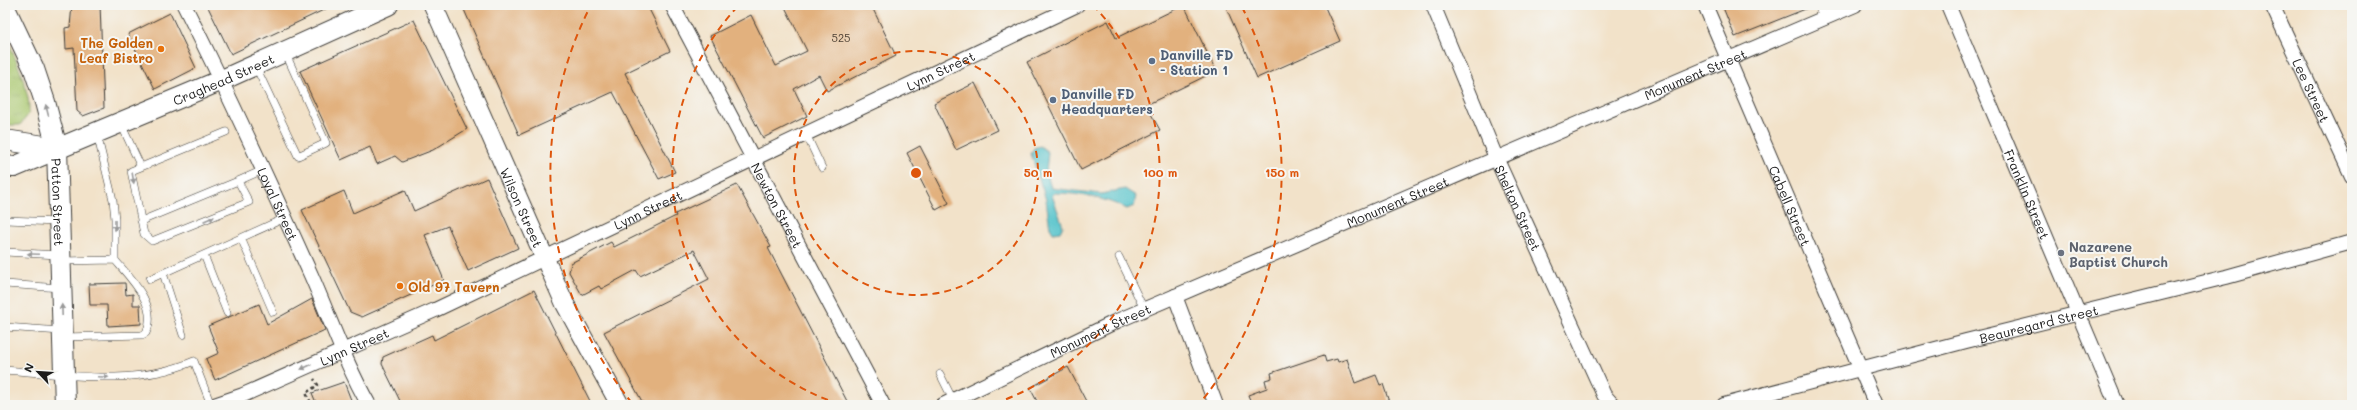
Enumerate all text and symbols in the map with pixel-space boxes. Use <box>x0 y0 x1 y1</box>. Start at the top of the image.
house number: 525 <box>832 30 850 45</box>
place label: The Golden Leaf Bistro <box>79 34 153 66</box>
marker: The Golden Leaf Bistro <box>156 44 166 54</box>
street label: Monument Street <box>1641 44 1749 103</box>
street label: Lynn Street <box>903 46 977 93</box>
place label: Danville FD - Station 1 <box>1160 46 1233 78</box>
street label: Craghead Street <box>170 49 277 108</box>
street label: Lee Street <box>2290 55 2334 125</box>
marker: Danville FD - Station 1 <box>1147 56 1157 66</box>
place label: Danville FD Headquarters <box>1061 85 1153 117</box>
marker: Danville FD Headquarters <box>1048 95 1058 105</box>
one-way arrow <box>44 104 50 116</box>
street label: Franklin Street <box>2001 146 2054 242</box>
street label: Patton Street <box>49 158 69 247</box>
street label: Newton Street <box>748 159 807 251</box>
street label: Shelton Street <box>1492 162 1546 253</box>
street label: Cabell Street <box>1766 163 1815 249</box>
street label: Loyal Street <box>255 164 303 243</box>
text: 50 m <box>1024 164 1052 180</box>
text: 100 m <box>1143 164 1177 180</box>
text: 150 m <box>1265 164 1299 180</box>
street label: Wilson Street <box>497 165 547 250</box>
centre of rings <box>909 166 923 180</box>
one-way arrow <box>130 172 136 184</box>
street label: Monument Street <box>1344 172 1451 230</box>
street label: Lynn Street <box>611 185 685 232</box>
one-way arrow <box>204 215 216 221</box>
one-way arrow <box>112 218 118 231</box>
place label: Nazarene Baptist Church <box>2069 238 2168 270</box>
marker: Nazarene Baptist Church <box>2056 248 2066 258</box>
one-way arrow <box>27 250 39 257</box>
place label: Old 97 Tavern <box>408 278 499 295</box>
marker: Old 97 Tavern <box>395 281 405 291</box>
street label: Monument Street <box>1047 299 1153 361</box>
street label: Beauregard Street <box>1977 300 2100 346</box>
one-way arrow <box>59 304 66 316</box>
street label: Lynn Street <box>317 323 391 369</box>
north arrow <box>18 352 58 392</box>
text: N <box>20 361 37 375</box>
one-way arrow <box>300 364 312 370</box>
one-way arrow <box>97 373 109 380</box>

